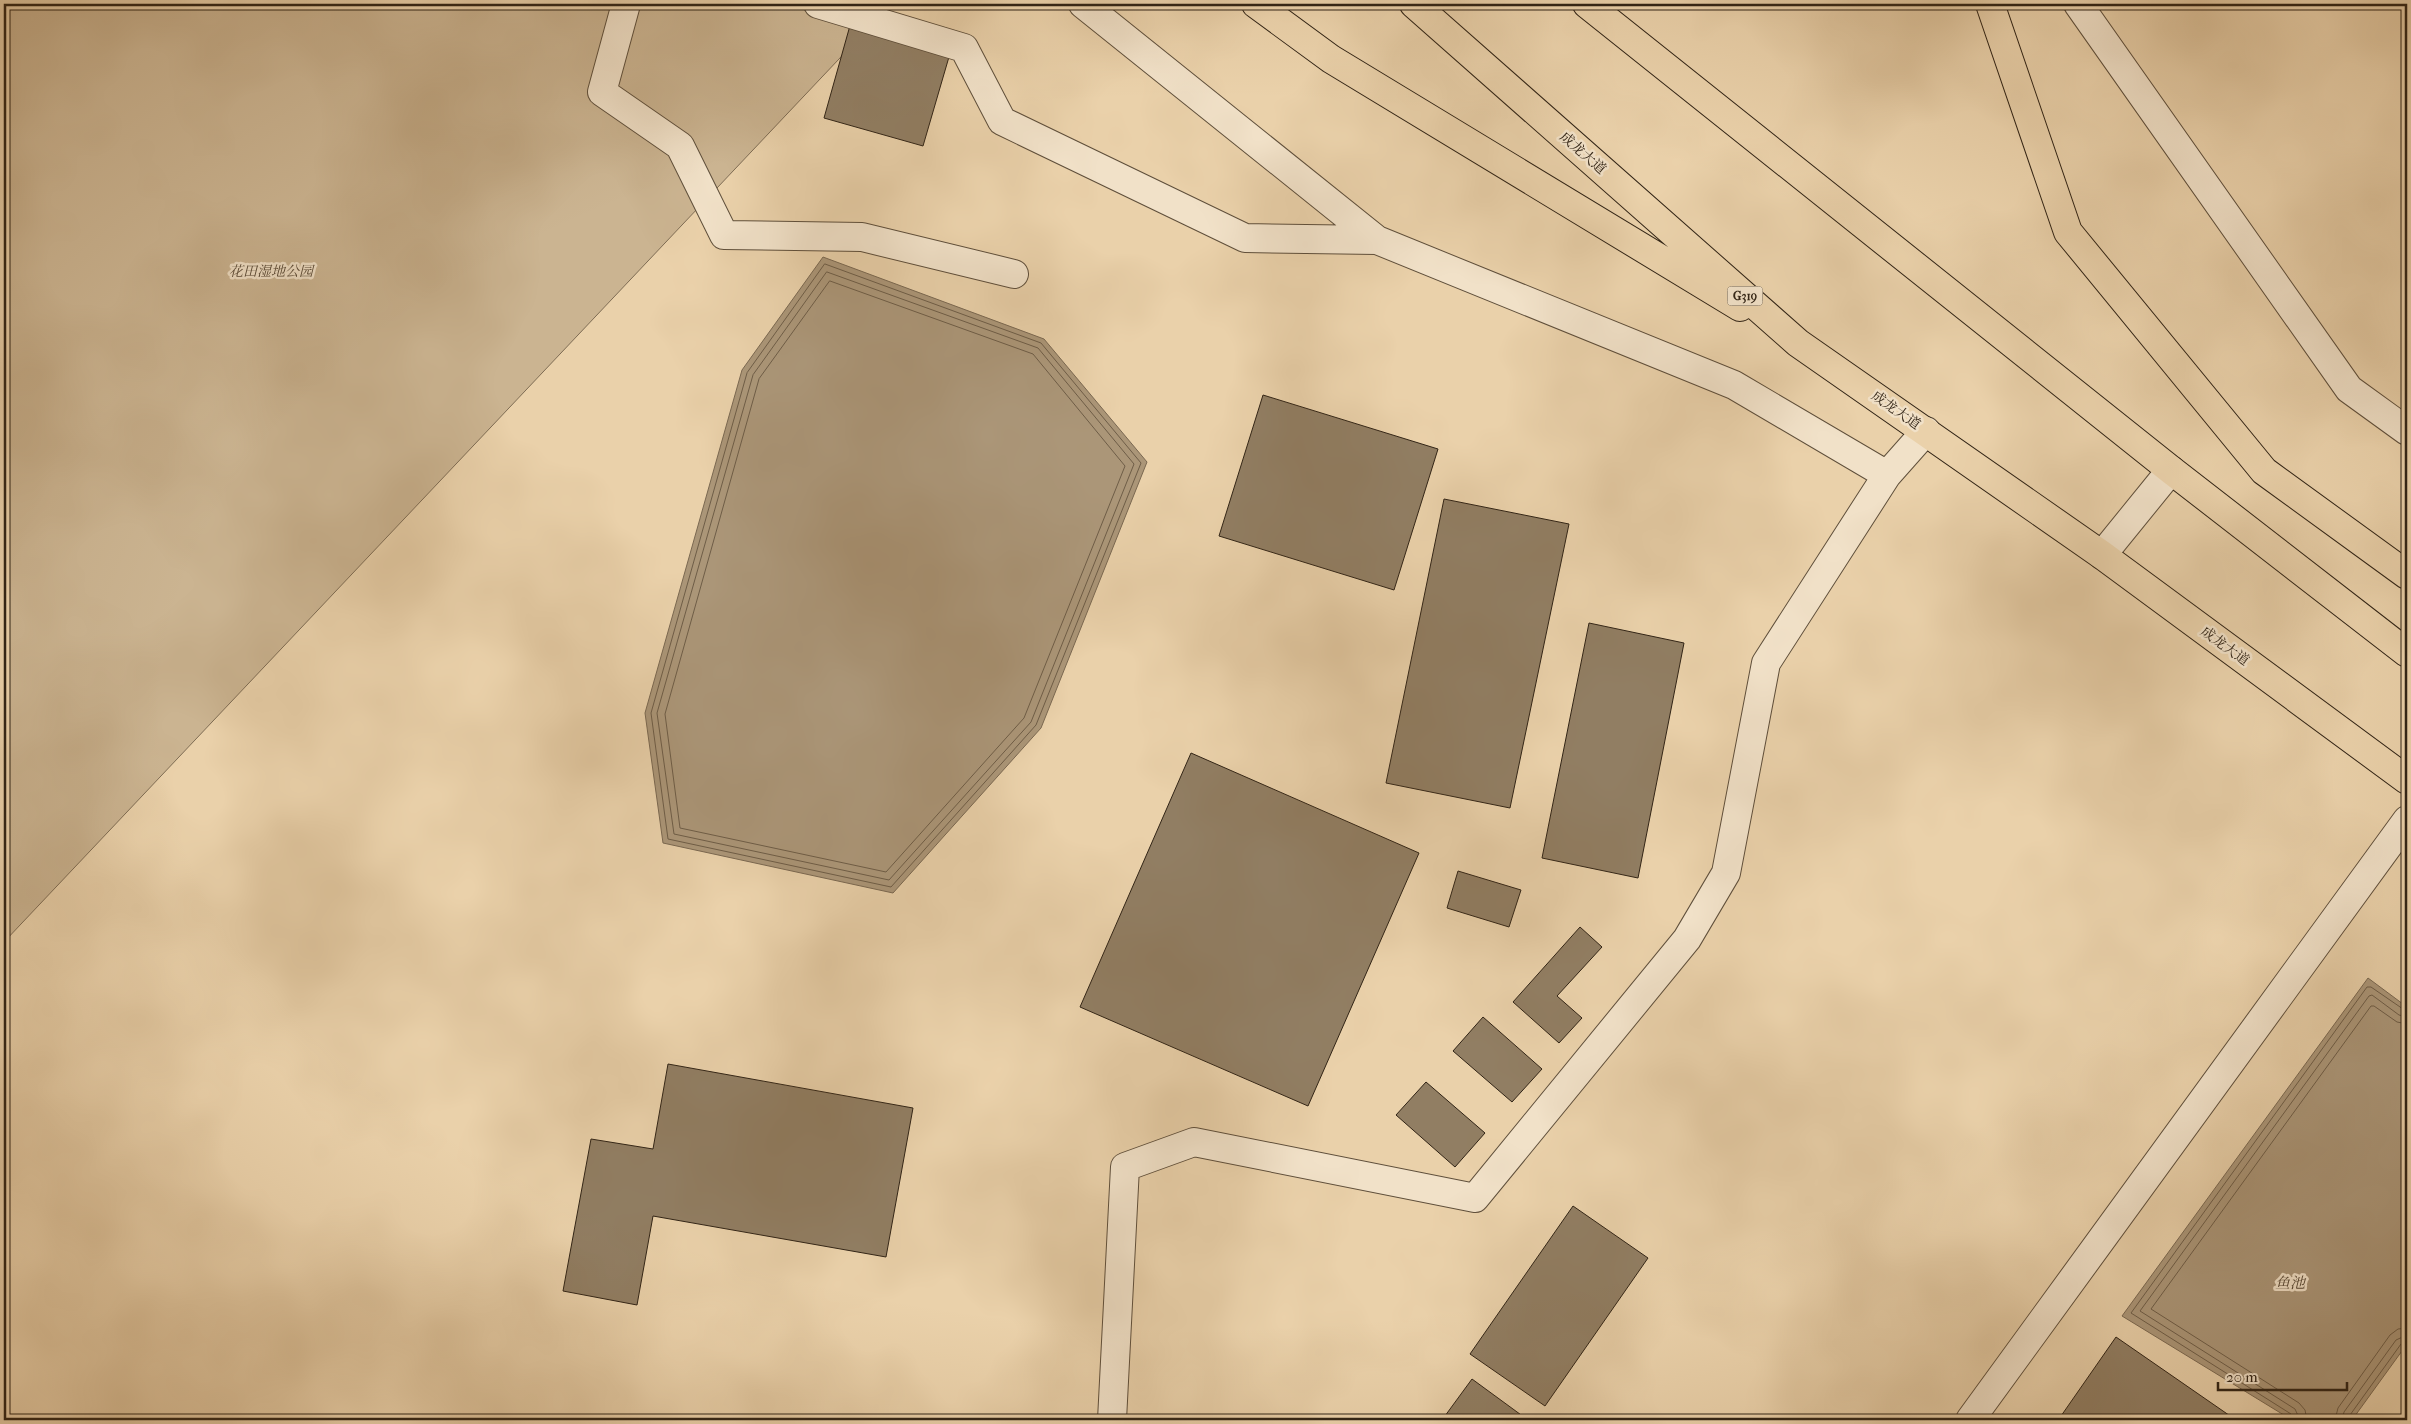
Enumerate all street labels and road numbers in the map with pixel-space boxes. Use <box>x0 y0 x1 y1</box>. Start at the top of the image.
street label: 成龙大道 <box>1556 128 1610 178</box>
road number: G319 <box>1728 286 1762 306</box>
street label: 成龙大道 <box>1868 387 1924 433</box>
street label: 成龙大道 <box>2197 623 2253 669</box>

